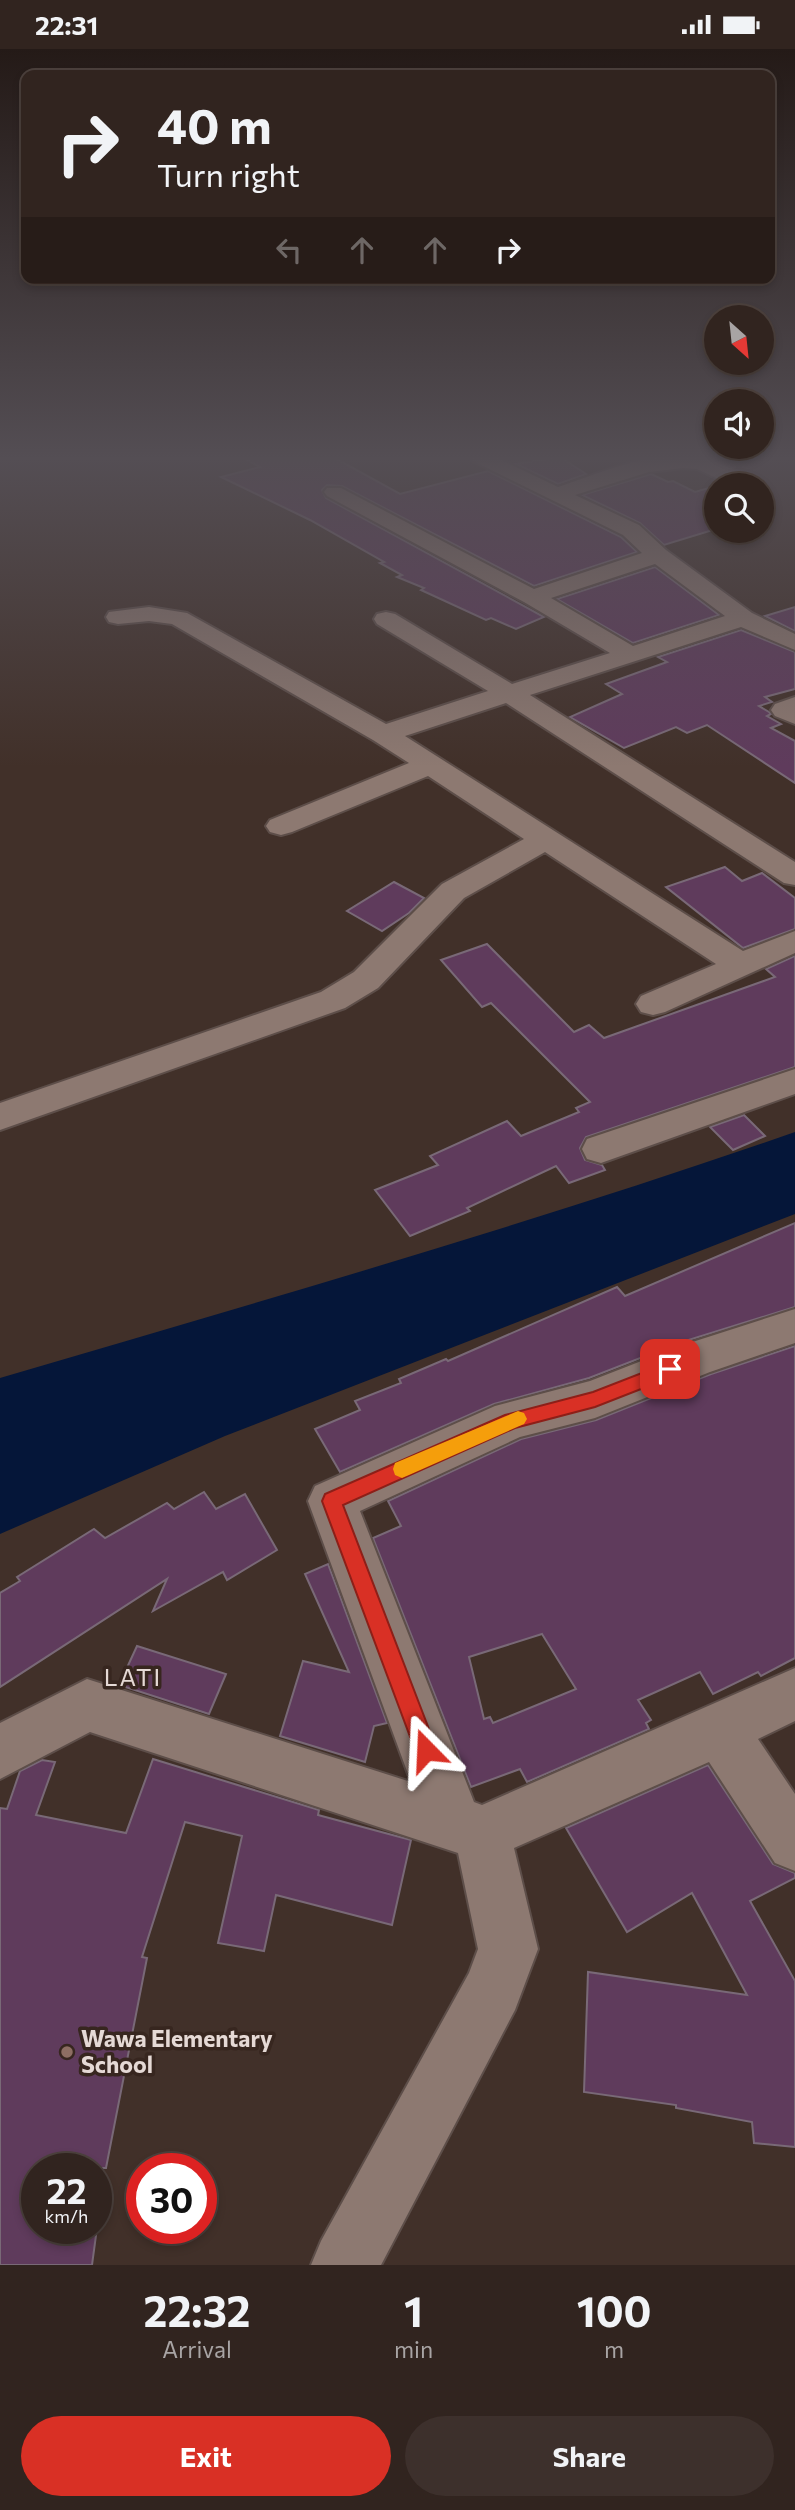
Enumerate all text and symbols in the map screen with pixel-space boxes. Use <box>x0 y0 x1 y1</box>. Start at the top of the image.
text: 22:31 <box>35 9 98 40</box>
text: 40 m <box>157 94 272 154</box>
icon: right <box>42 98 133 189</box>
text: Turn right <box>157 154 300 194</box>
icon: left <box>270 231 308 269</box>
icon: ahead <box>343 231 381 269</box>
icon: ahead <box>416 231 454 269</box>
icon: right <box>489 231 527 269</box>
north arrow <box>704 305 774 375</box>
map controls <box>704 305 774 543</box>
button: sound <box>704 389 774 459</box>
button: search <box>704 473 774 543</box>
pin <box>640 1339 700 1399</box>
icon: arrive <box>651 1350 689 1388</box>
district label: LATI <box>104 1662 162 1691</box>
position arrow <box>389 1713 463 1787</box>
place label: Wawa Elementary School <box>81 2024 273 2078</box>
marker: Wawa Elementary School <box>59 2044 75 2060</box>
speed limit sign: 30 <box>126 2153 217 2244</box>
text: 22 <box>47 2168 86 2211</box>
text: km/h <box>45 2205 88 2227</box>
text: 22:32 <box>143 2284 251 2336</box>
text: 1 <box>404 2284 423 2336</box>
text: 100 <box>577 2284 651 2336</box>
text: Arrival <box>162 2335 232 2363</box>
text: min <box>394 2335 433 2363</box>
text: m <box>604 2335 624 2363</box>
button: Exit <box>21 2416 391 2496</box>
button: Share <box>405 2416 774 2496</box>

